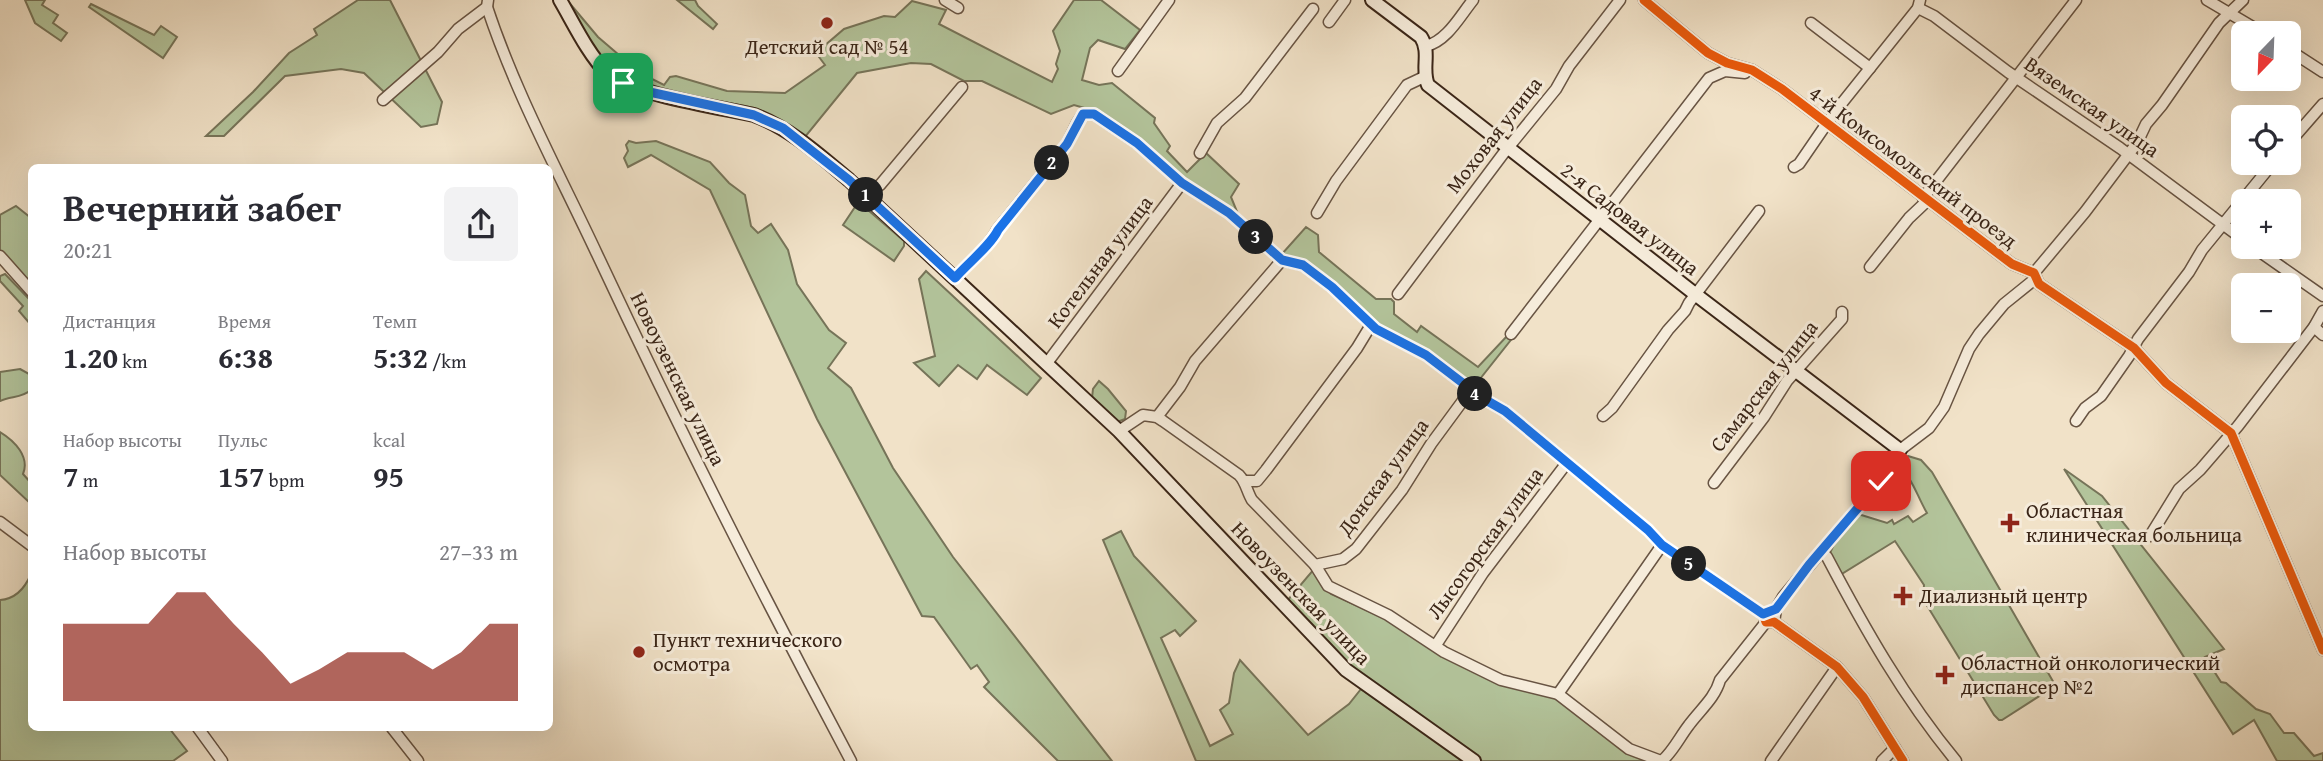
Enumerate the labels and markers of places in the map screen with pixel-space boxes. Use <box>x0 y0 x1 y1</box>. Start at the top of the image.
marker: Детский сад № 54 <box>819 15 835 31</box>
place label: Детский сад № 54 <box>744 31 909 62</box>
pin <box>593 53 653 113</box>
pin: 2 <box>1034 146 1070 180</box>
pin: 1 <box>848 178 884 212</box>
pin: 3 <box>1238 219 1274 254</box>
pin: 4 <box>1458 376 1492 412</box>
pin <box>1851 451 1911 511</box>
place label: Областная клиническая больница <box>2026 495 2242 550</box>
marker: Областная клиническая больница <box>2000 513 2020 533</box>
pin: 5 <box>1672 546 1706 582</box>
place label: Диализный центр <box>1918 580 2088 611</box>
marker: Диализный центр <box>1893 586 1913 606</box>
place label: Пункт технического осмотра <box>653 624 842 679</box>
marker: Пункт технического осмотра <box>631 644 647 660</box>
place label: Областной онкологический диспансер №2 <box>1961 647 2220 702</box>
marker: Областной онкологический диспансер №2 <box>1935 665 1955 685</box>

